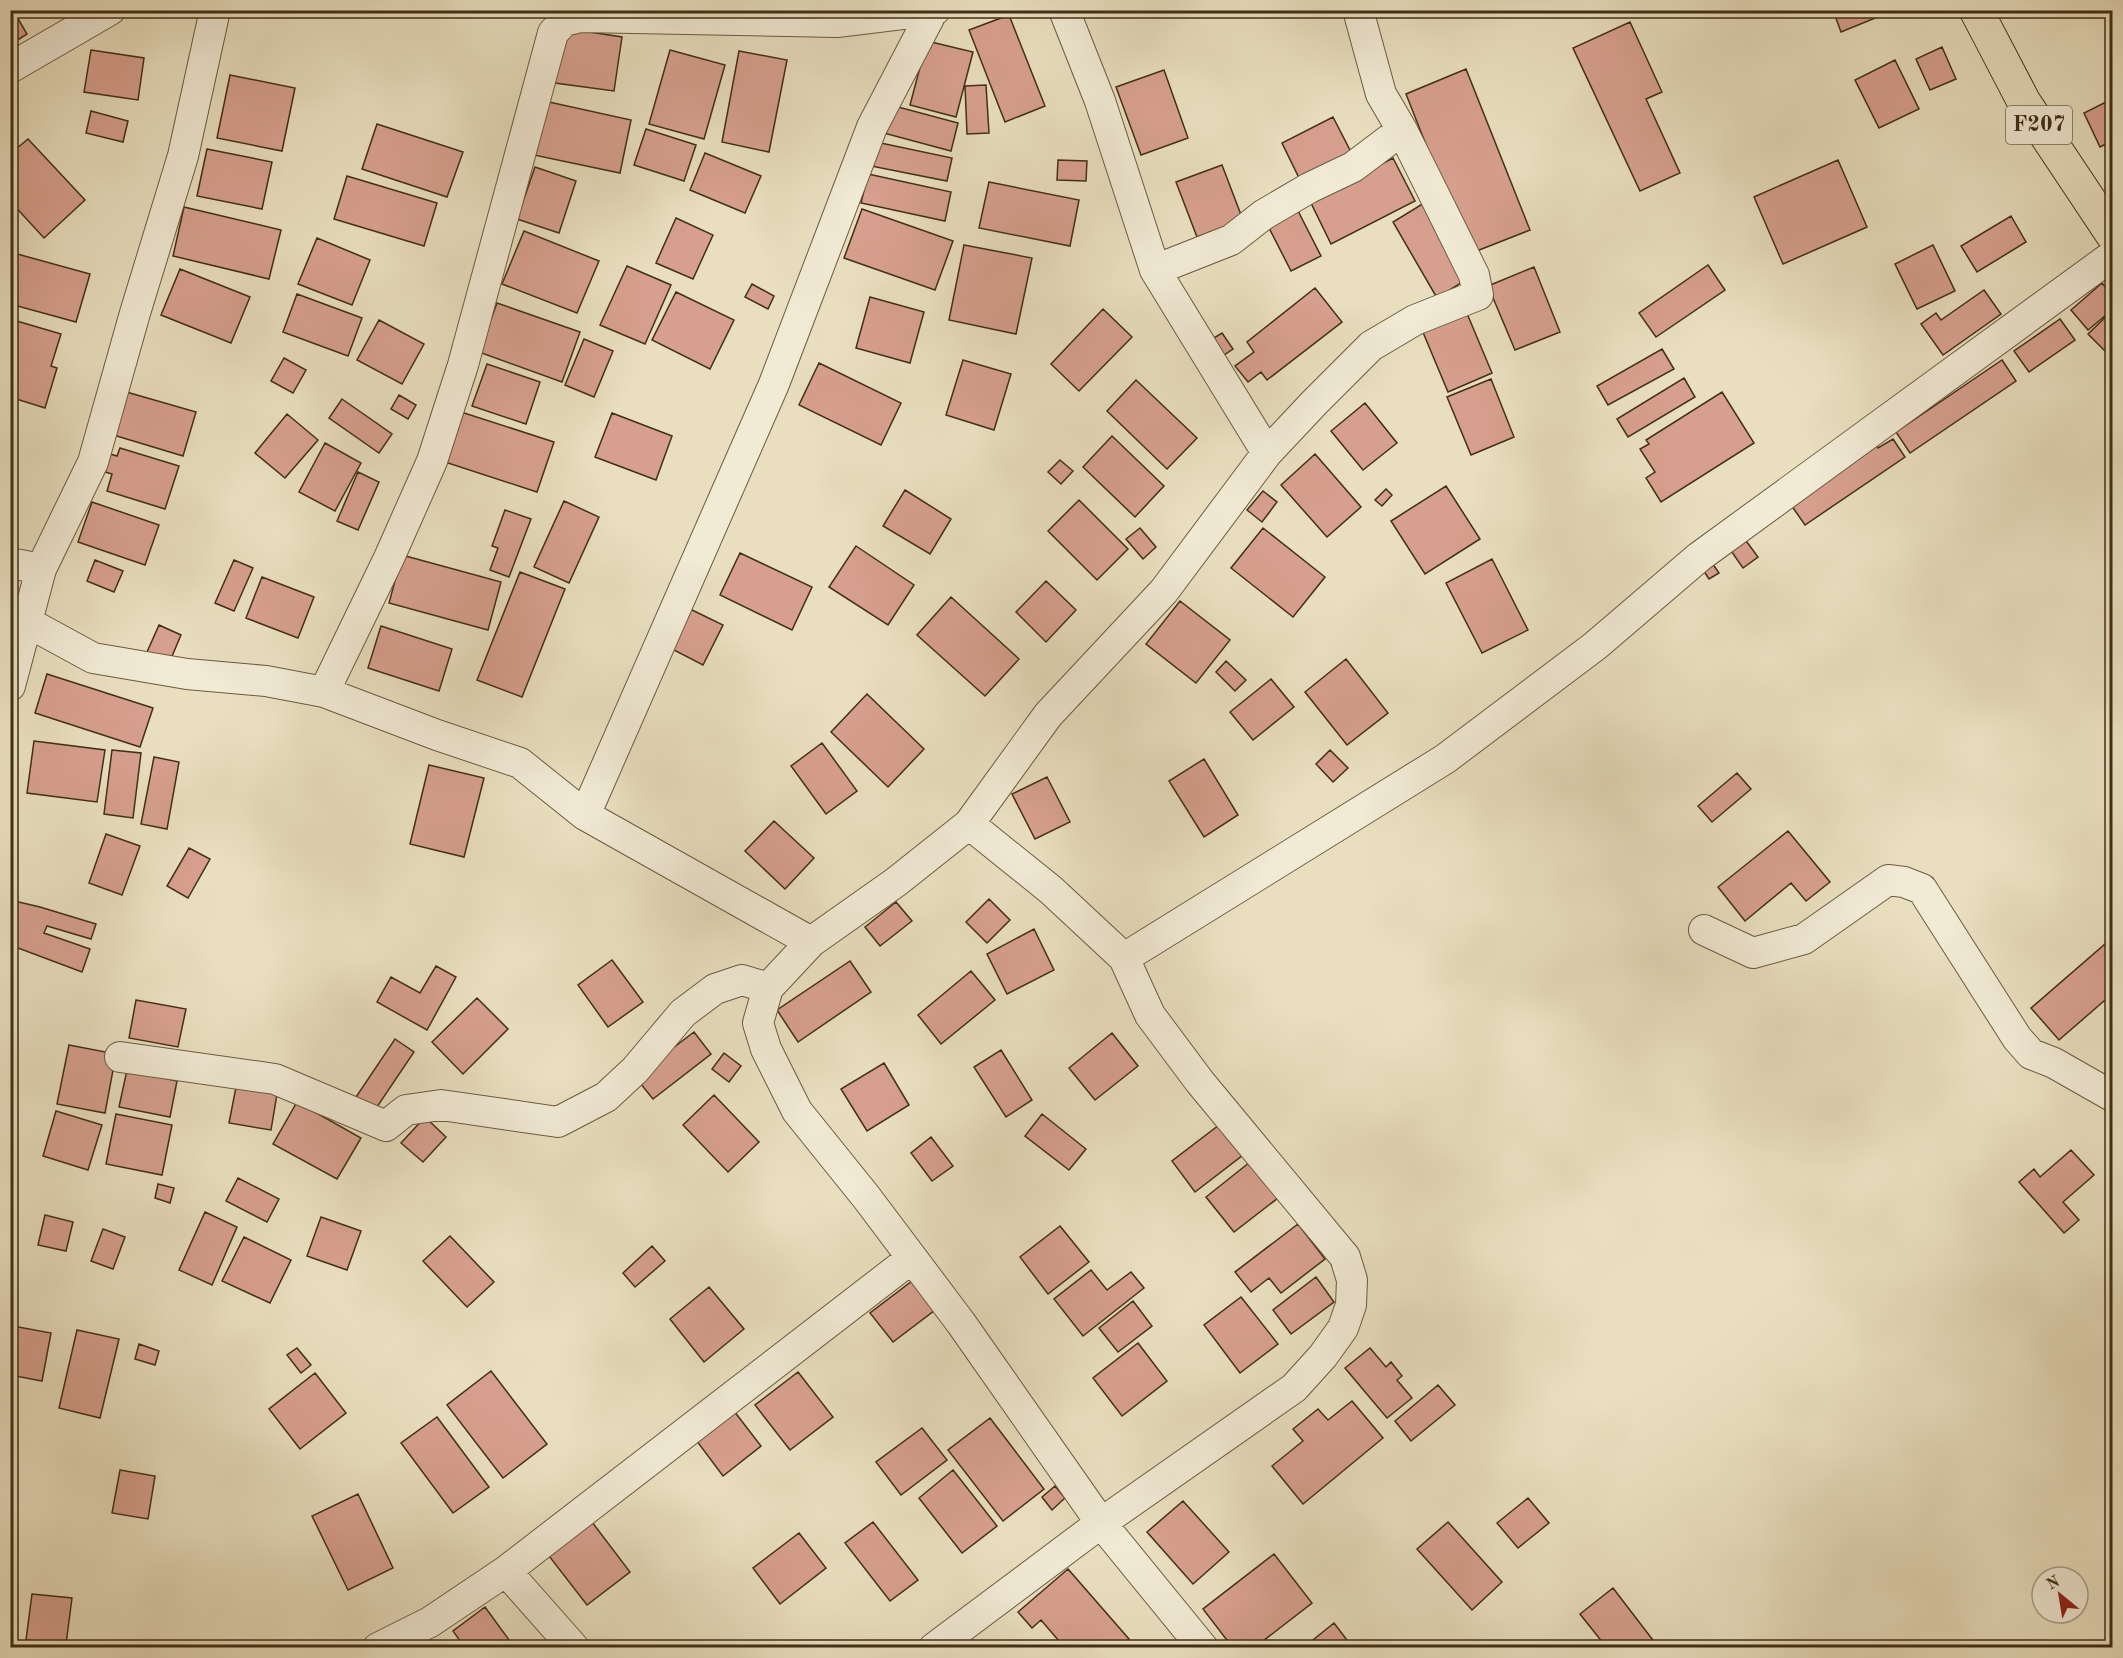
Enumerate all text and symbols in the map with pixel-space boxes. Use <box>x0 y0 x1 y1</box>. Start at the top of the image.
road number: F207 <box>2006 106 2072 144</box>
north arrow <box>2030 1565 2090 1625</box>
text: N <box>2044 1573 2063 1594</box>

